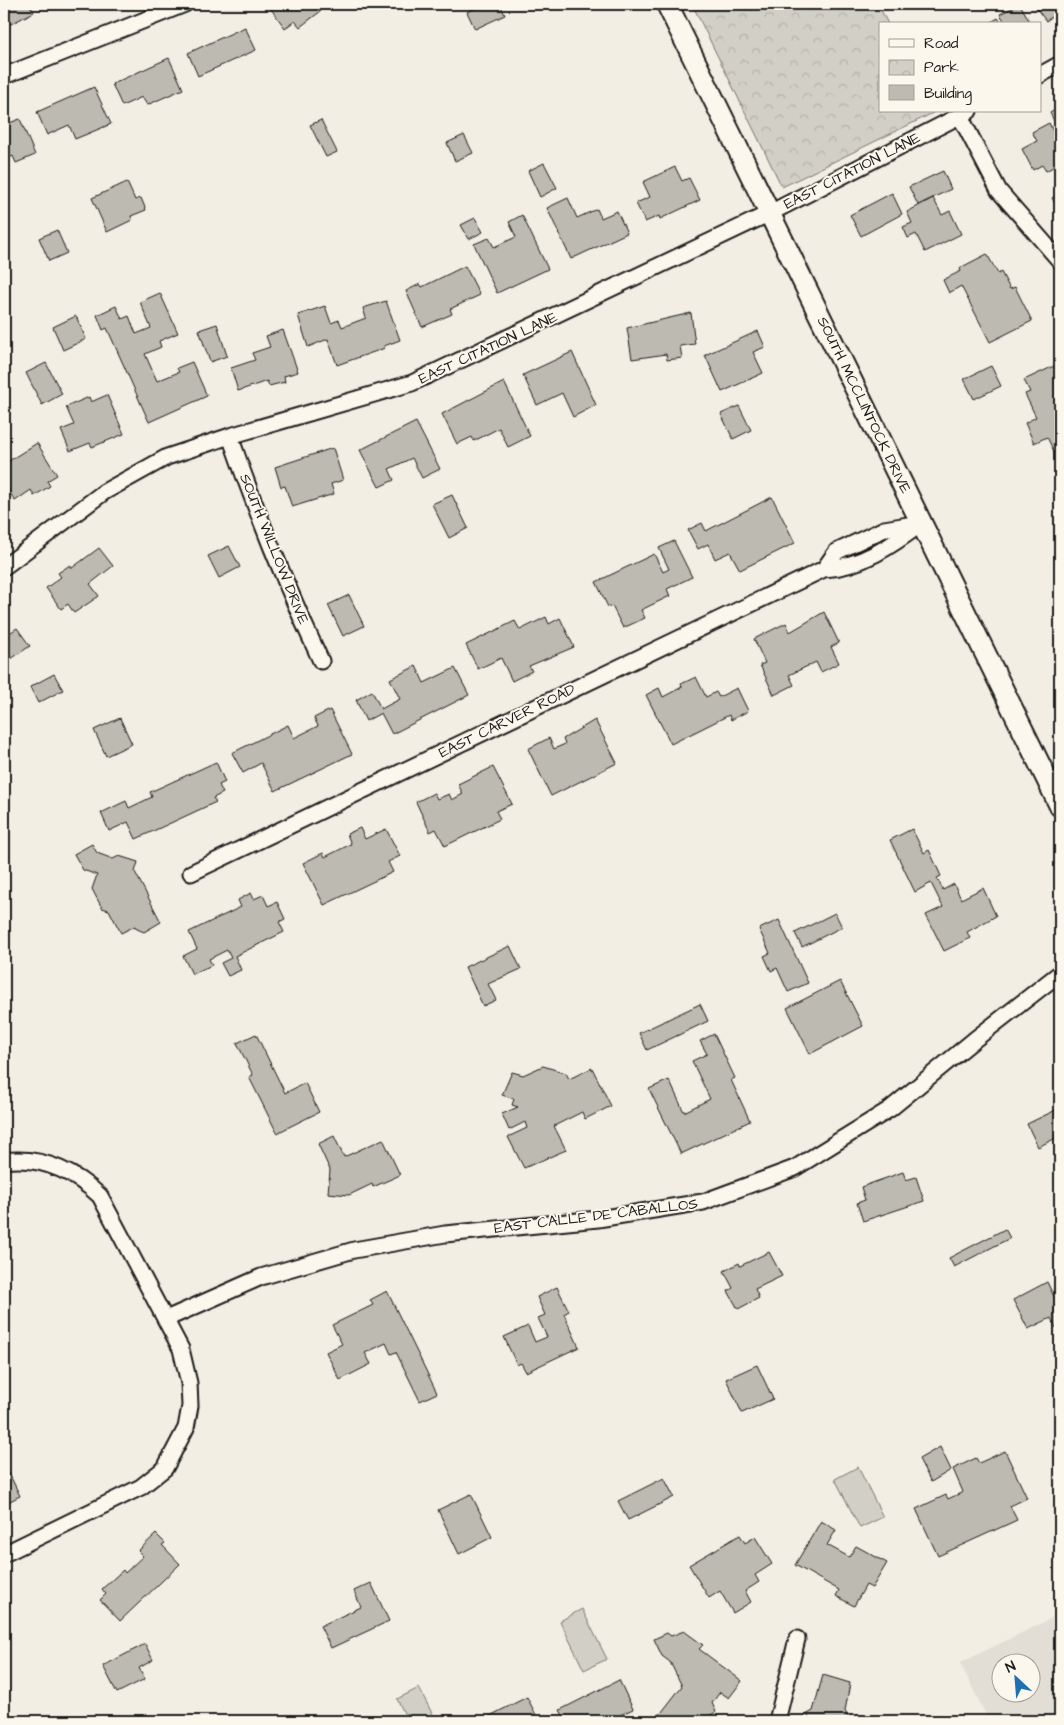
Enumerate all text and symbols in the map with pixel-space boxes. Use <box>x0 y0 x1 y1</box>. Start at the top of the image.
legend <box>879 22 1042 112</box>
text: Road <box>924 33 959 54</box>
text: Park <box>924 57 959 78</box>
text: Building <box>924 83 972 105</box>
street label: EAST CITATION LANE <box>780 127 924 215</box>
street label: EAST CITATION LANE <box>415 307 561 389</box>
street label: SOUTH MCCLINTOCK DRIVE <box>812 313 916 497</box>
street label: SOUTH WILLOW DRIVE <box>234 471 314 628</box>
street label: EAST CARVER ROAD <box>435 679 579 763</box>
street label: EAST CALLE DE CABALLOS <box>493 1193 699 1239</box>
north arrow <box>992 1652 1042 1702</box>
text: N <box>1002 1656 1019 1678</box>

